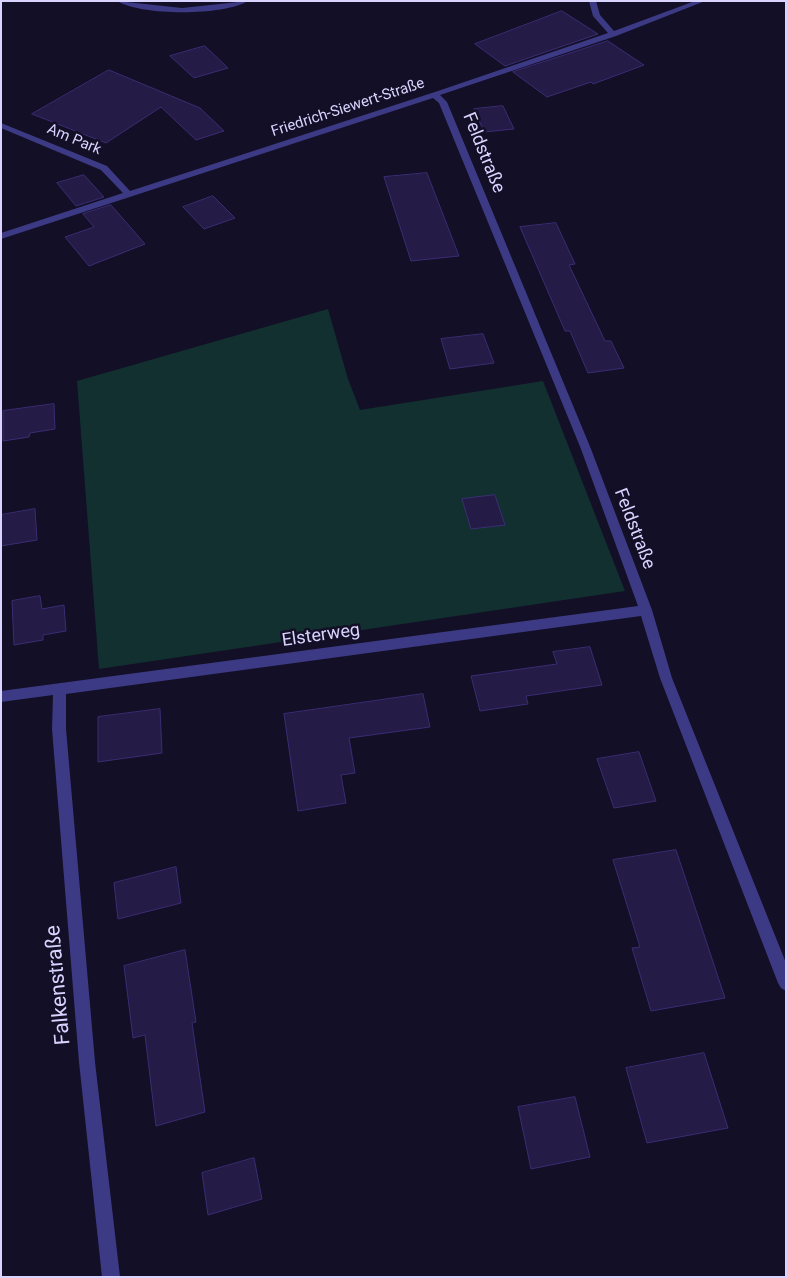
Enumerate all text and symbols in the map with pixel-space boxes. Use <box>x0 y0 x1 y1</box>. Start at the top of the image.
street label: Friedrich-Siewert-Straße <box>269 75 427 141</box>
street label: Feldstraße <box>457 110 509 196</box>
street label: Am Park <box>44 121 104 159</box>
street label: Feldstraße <box>609 486 659 572</box>
street label: Elsterweg <box>281 620 361 652</box>
street label: Falkenstraße <box>41 924 77 1046</box>

